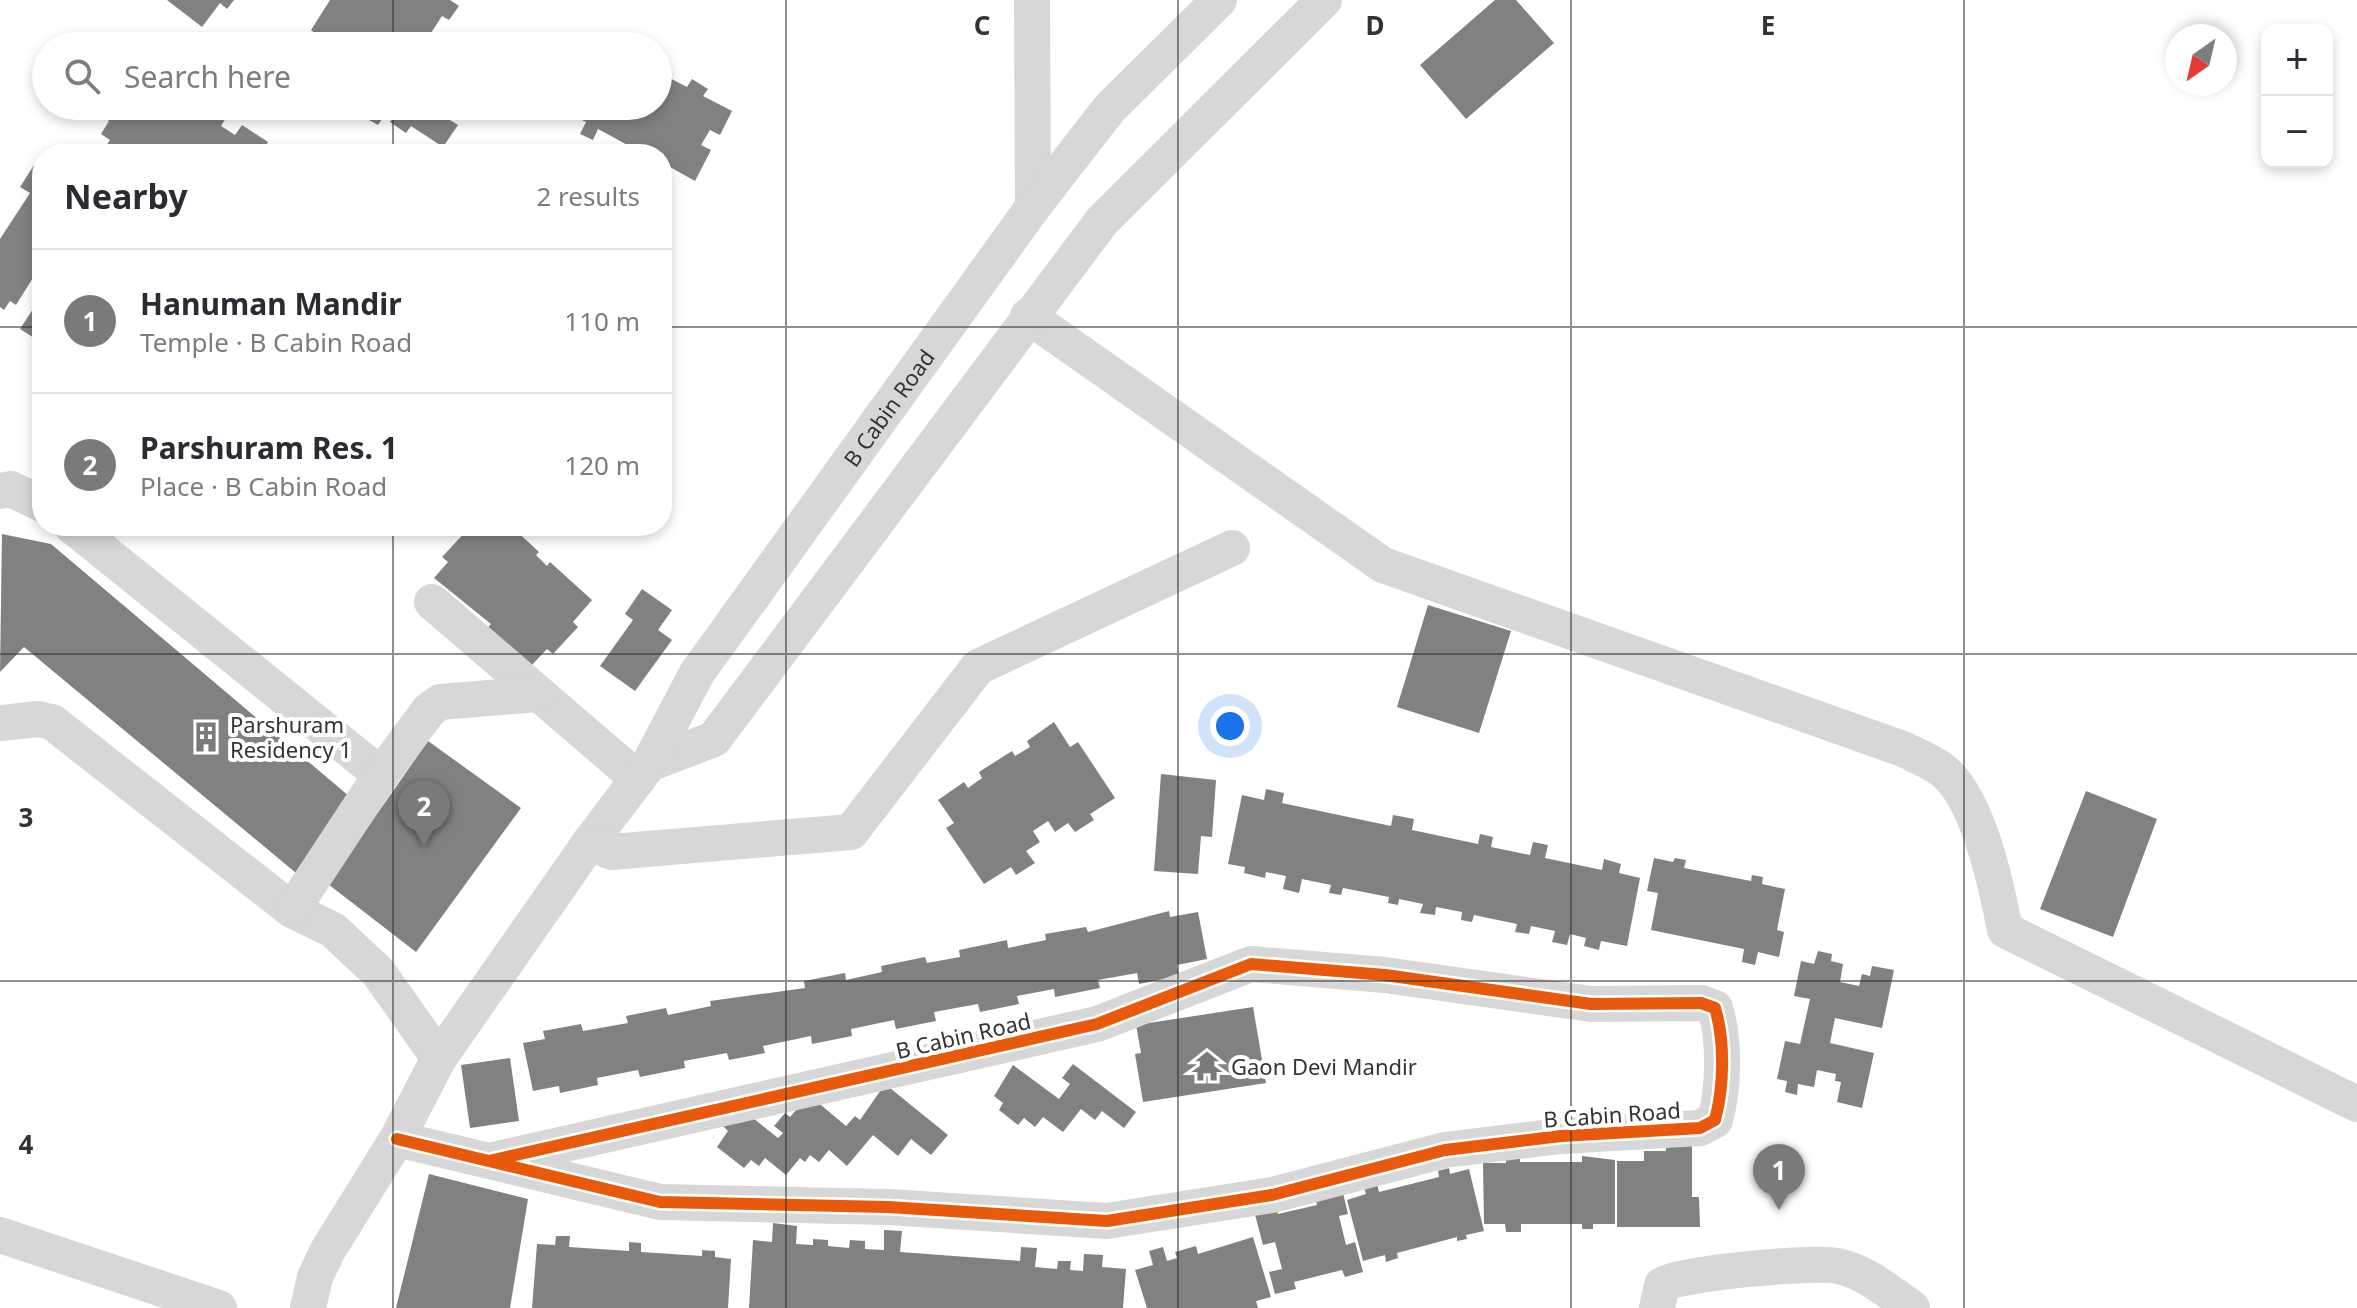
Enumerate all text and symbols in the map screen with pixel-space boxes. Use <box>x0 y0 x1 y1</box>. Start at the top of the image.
text: C <box>974 7 990 43</box>
text: D <box>1365 7 1385 43</box>
text: E <box>1761 7 1775 43</box>
north arrow <box>2165 24 2237 96</box>
map controls <box>2261 24 2333 168</box>
button: + <box>2261 24 2333 96</box>
search box <box>32 32 672 120</box>
icon: search <box>60 54 104 98</box>
text: Search here <box>124 56 291 97</box>
button: − <box>2261 96 2333 168</box>
text: Nearby <box>64 173 188 219</box>
text: 2 results <box>536 178 640 214</box>
text: Hanuman Mandir <box>140 283 402 324</box>
text: 1 <box>83 303 97 339</box>
text: 110 m <box>564 303 640 339</box>
text: Temple · B Cabin Road <box>140 324 412 360</box>
street label: B Cabin Road <box>836 343 941 472</box>
text: Parshuram Res. 1 <box>140 427 398 468</box>
text: 2 <box>83 447 97 483</box>
text: 120 m <box>564 447 640 483</box>
text: Place · B Cabin Road <box>140 468 387 504</box>
your location <box>1210 706 1250 746</box>
place label: Parshuram Residency 1 <box>230 709 352 764</box>
building icon: Parshuram Residency 1 <box>189 720 223 754</box>
pin: 2 <box>398 780 450 846</box>
text: 3 <box>19 799 33 835</box>
street label: B Cabin Road <box>893 1005 1033 1065</box>
temple icon: Gaon Devi Mandir <box>1190 1049 1224 1083</box>
place label: Gaon Devi Mandir <box>1231 1051 1417 1081</box>
street label: B Cabin Road <box>1542 1094 1682 1134</box>
text: 4 <box>19 1126 34 1162</box>
pin: 1 <box>1753 1144 1805 1210</box>

